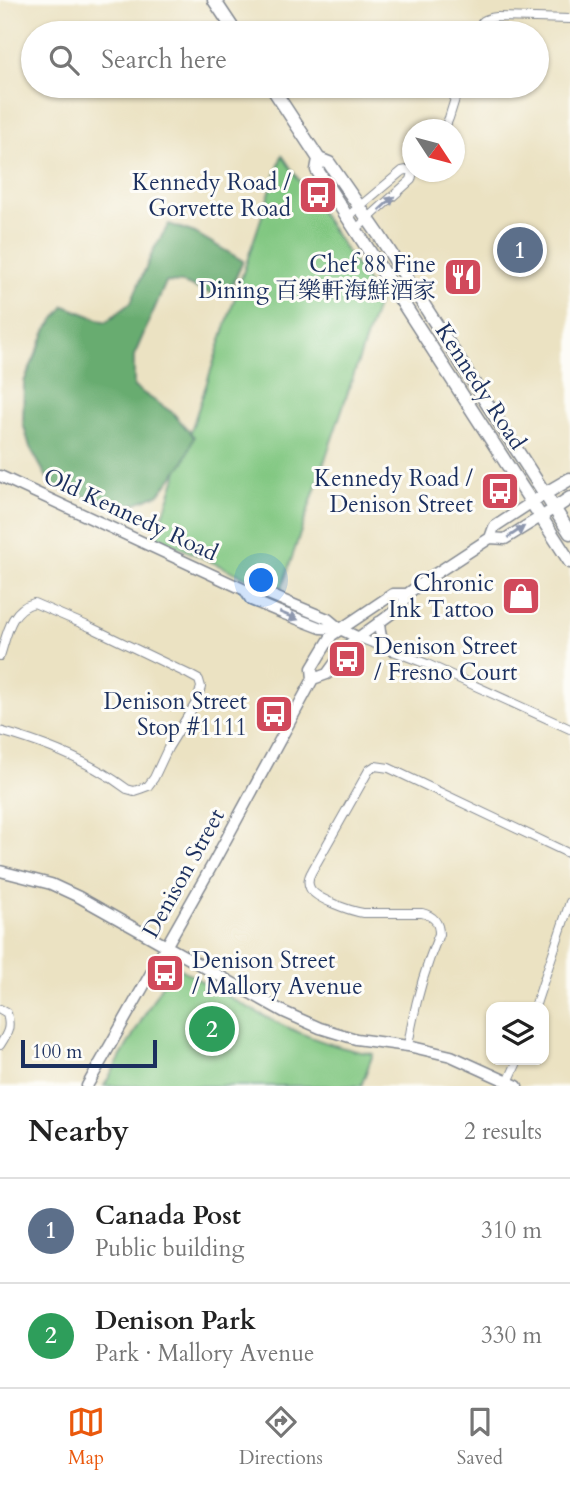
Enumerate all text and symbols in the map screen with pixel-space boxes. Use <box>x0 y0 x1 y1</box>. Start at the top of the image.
search box <box>21 21 549 98</box>
icon: search <box>45 41 83 79</box>
text: Search here <box>101 42 227 77</box>
north arrow <box>402 119 465 182</box>
place label: Kennedy Road / Gorvette Road <box>132 167 292 224</box>
bus stop icon: Kennedy Road / Gorvette Road <box>297 174 339 216</box>
one-way arrow <box>378 195 395 211</box>
pin: 1 <box>497 224 543 276</box>
place label: Chef 88 Fine Dining 百樂軒海鮮酒家 <box>198 249 436 306</box>
restaurant icon: Chef 88 Fine Dining 百樂軒海鮮酒家 <box>442 256 484 298</box>
street label: Kennedy Road <box>428 317 534 456</box>
street label: Old Kennedy Road <box>38 460 224 569</box>
place label: Kennedy Road / Denison Street <box>314 463 474 520</box>
bus stop icon: Kennedy Road / Denison Street <box>479 470 521 512</box>
one-way arrow <box>507 526 526 539</box>
your location <box>244 563 278 597</box>
place label: Chronic Ink Tattoo <box>388 568 494 625</box>
shop icon: Chronic Ink Tattoo <box>500 575 542 617</box>
one-way arrow <box>279 610 300 621</box>
place label: Denison Street / Fresno Court <box>374 631 517 688</box>
bus stop icon: Denison Street / Fresno Court <box>326 638 368 680</box>
place label: Denison Street Stop #1111 <box>104 686 247 743</box>
bus stop icon: Denison Street Stop #1111 <box>253 693 295 735</box>
street label: Denison Street <box>135 803 232 943</box>
place label: Denison Street / Mallory Avenue <box>192 945 363 1002</box>
bus stop icon: Denison Street / Mallory Avenue <box>144 952 186 994</box>
map controls <box>486 1002 549 1065</box>
button: layers <box>486 1002 549 1065</box>
pin: 2 <box>189 1003 235 1055</box>
scale bar <box>21 1037 158 1069</box>
text: 100 m <box>32 1039 82 1065</box>
text: Nearby <box>28 1111 129 1152</box>
text: 2 results <box>464 1116 542 1147</box>
text: Canada Post <box>95 1198 241 1233</box>
text: 1 <box>45 1215 57 1246</box>
text: 310 m <box>481 1215 542 1246</box>
text: Public building <box>95 1233 245 1264</box>
text: Denison Park <box>95 1303 256 1338</box>
text: 2 <box>45 1320 57 1351</box>
text: 330 m <box>481 1320 542 1351</box>
text: Park · Mallory Avenue <box>95 1338 314 1369</box>
tab: Map <box>67 1403 105 1471</box>
tab: Directions <box>239 1403 323 1471</box>
tab: Saved <box>457 1403 503 1471</box>

